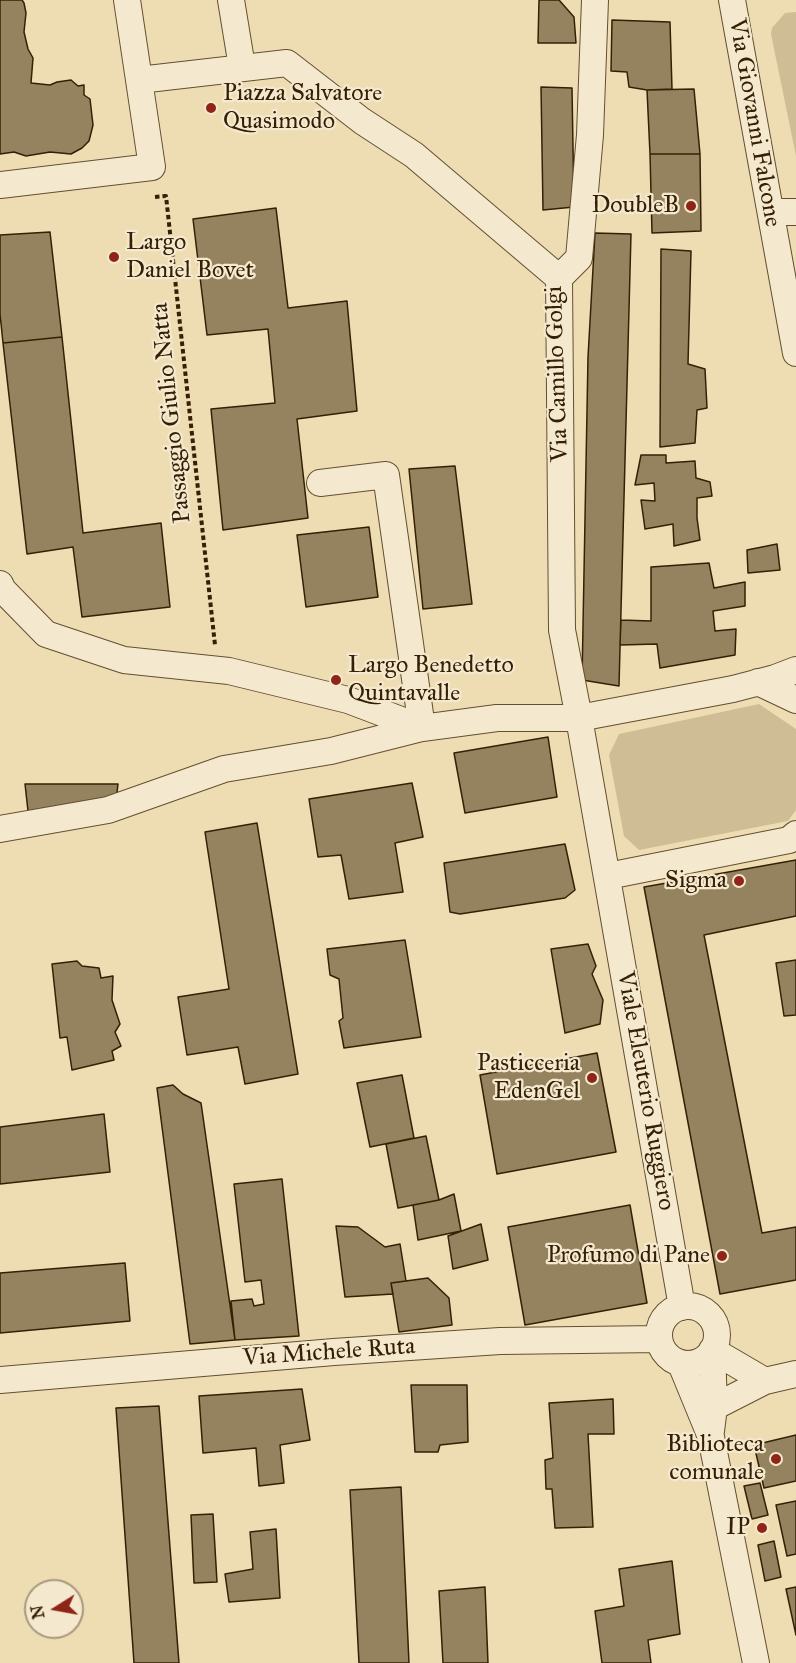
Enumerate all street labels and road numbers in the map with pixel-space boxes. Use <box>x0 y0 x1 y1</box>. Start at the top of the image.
street label: Via Giovanni Falcone <box>721 17 787 229</box>
street label: Via Camillo Golgi <box>541 285 575 463</box>
street label: Passaggio Giulio Natta <box>146 301 198 525</box>
street label: Viale Eleuterio Ruggiero <box>610 969 680 1213</box>
street label: Via Michele Ruta <box>242 1333 416 1373</box>

